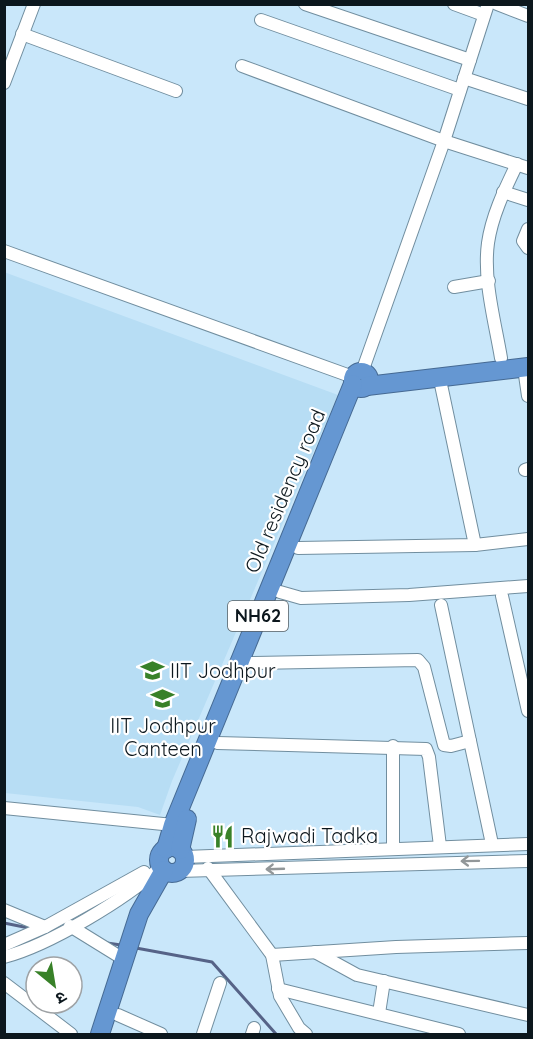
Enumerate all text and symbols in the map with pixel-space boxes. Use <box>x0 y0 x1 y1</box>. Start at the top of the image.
street label: Old residency road <box>239 405 330 576</box>
road number: NH62 <box>228 601 288 631</box>
school or university icon: IIT Jodhpur <box>139 658 165 684</box>
place label: IIT Jodhpur <box>170 658 276 683</box>
school or university icon: IIT Jodhpur Canteen <box>150 685 176 711</box>
place label: IIT Jodhpur Canteen <box>110 713 216 761</box>
restaurant icon: Rajwadi Tadka <box>210 823 236 849</box>
place label: Rajwadi Tadka <box>241 823 378 848</box>
one-way arrow <box>461 855 481 867</box>
one-way arrow <box>266 864 286 875</box>
north arrow <box>24 955 84 1015</box>
text: उ <box>52 987 71 1009</box>

